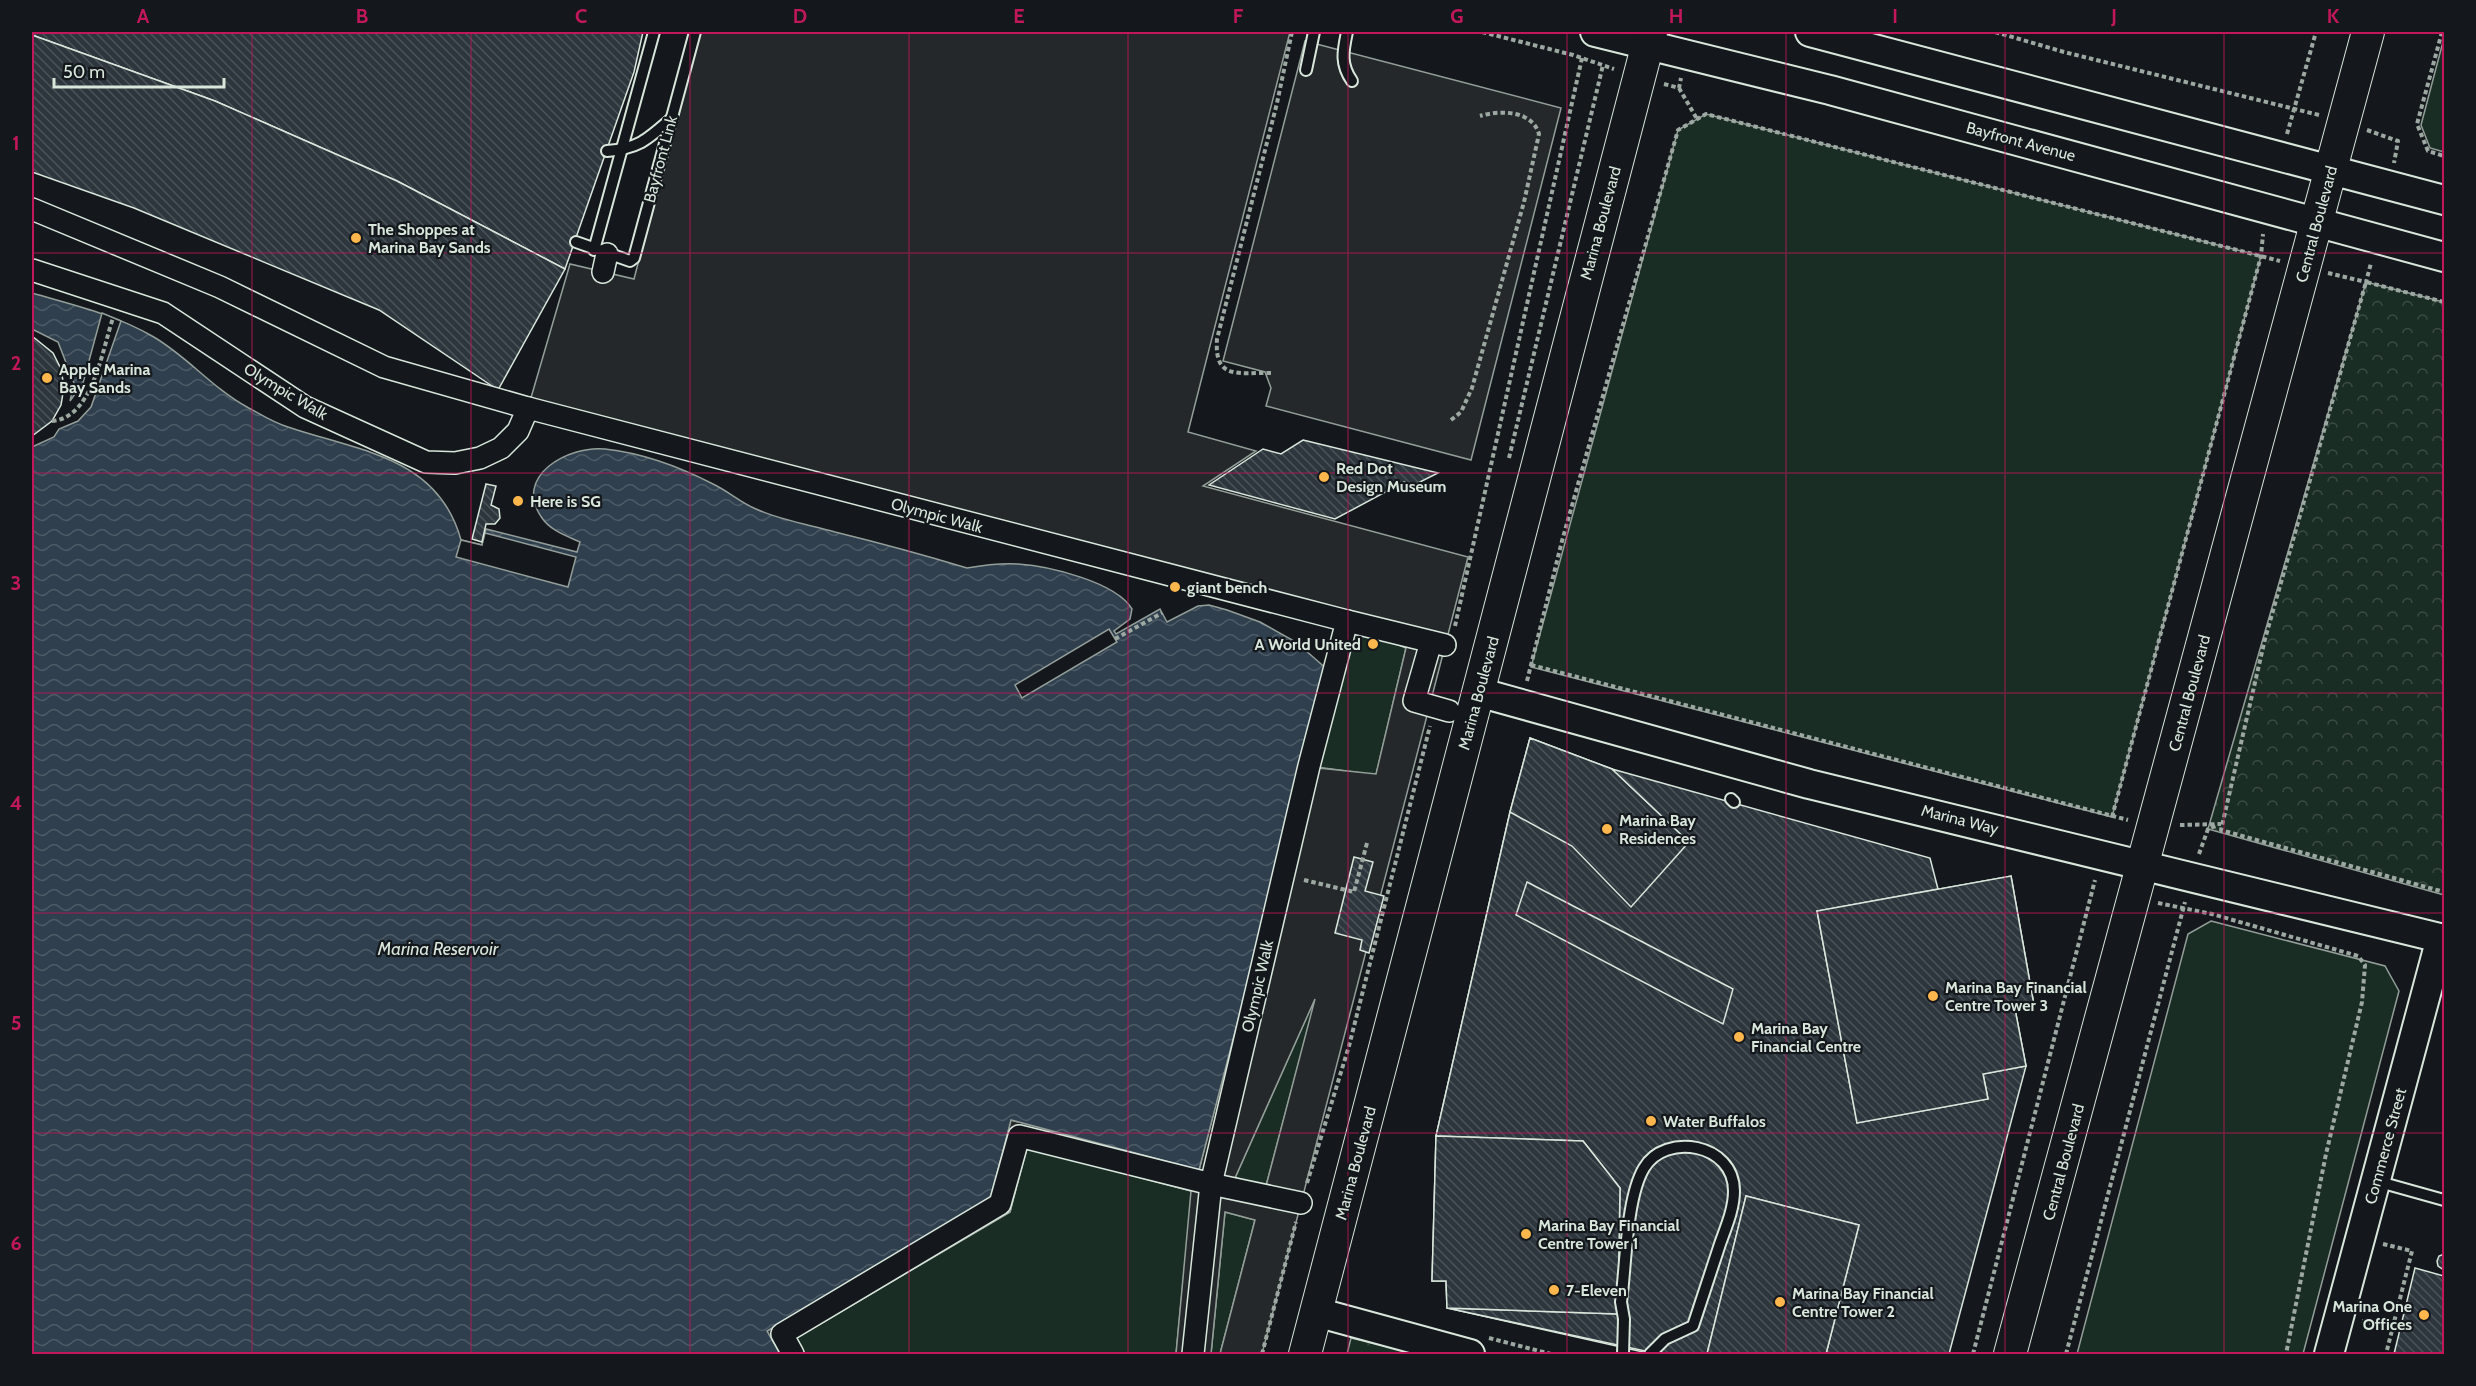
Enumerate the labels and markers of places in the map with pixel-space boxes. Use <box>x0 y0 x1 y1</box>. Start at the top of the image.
place label: The Shoppes at Marina Bay Sands <box>368 220 491 257</box>
marker: The Shoppes at Marina Bay Sands <box>349 231 363 245</box>
place label: Apple Marina Bay Sands <box>59 360 150 397</box>
marker: Apple Marina Bay Sands <box>40 371 54 385</box>
place label: Red Dot Design Museum <box>1336 459 1447 496</box>
marker: Red Dot Design Museum <box>1317 470 1331 484</box>
place label: Here is SG <box>530 492 601 511</box>
marker: Here is SG <box>511 494 525 508</box>
place label: giant bench <box>1187 578 1267 597</box>
marker: giant bench <box>1168 580 1182 594</box>
place label: A World United <box>1255 635 1361 654</box>
marker: A World United <box>1366 637 1380 651</box>
place label: Marina Bay Residences <box>1619 811 1696 848</box>
marker: Marina Bay Residences <box>1600 822 1614 836</box>
place label: Marina Bay Financial Centre Tower 3 <box>1945 978 2087 1015</box>
marker: Marina Bay Financial Centre Tower 3 <box>1926 989 1940 1003</box>
place label: Marina Bay Financial Centre <box>1751 1019 1861 1056</box>
marker: Marina Bay Financial Centre <box>1732 1030 1746 1044</box>
place label: Water Buffalos <box>1663 1112 1766 1131</box>
marker: Water Buffalos <box>1644 1114 1658 1128</box>
place label: Marina Bay Financial Centre Tower 1 <box>1538 1216 1680 1253</box>
marker: Marina Bay Financial Centre Tower 1 <box>1519 1227 1533 1241</box>
place label: 7-Eleven <box>1566 1281 1627 1300</box>
marker: 7-Eleven <box>1547 1283 1561 1297</box>
place label: Marina Bay Financial Centre Tower 2 <box>1792 1284 1934 1321</box>
marker: Marina Bay Financial Centre Tower 2 <box>1773 1295 1787 1309</box>
place label: Marina One Offices <box>2332 1297 2412 1334</box>
marker: Marina One Offices <box>2417 1308 2431 1322</box>

